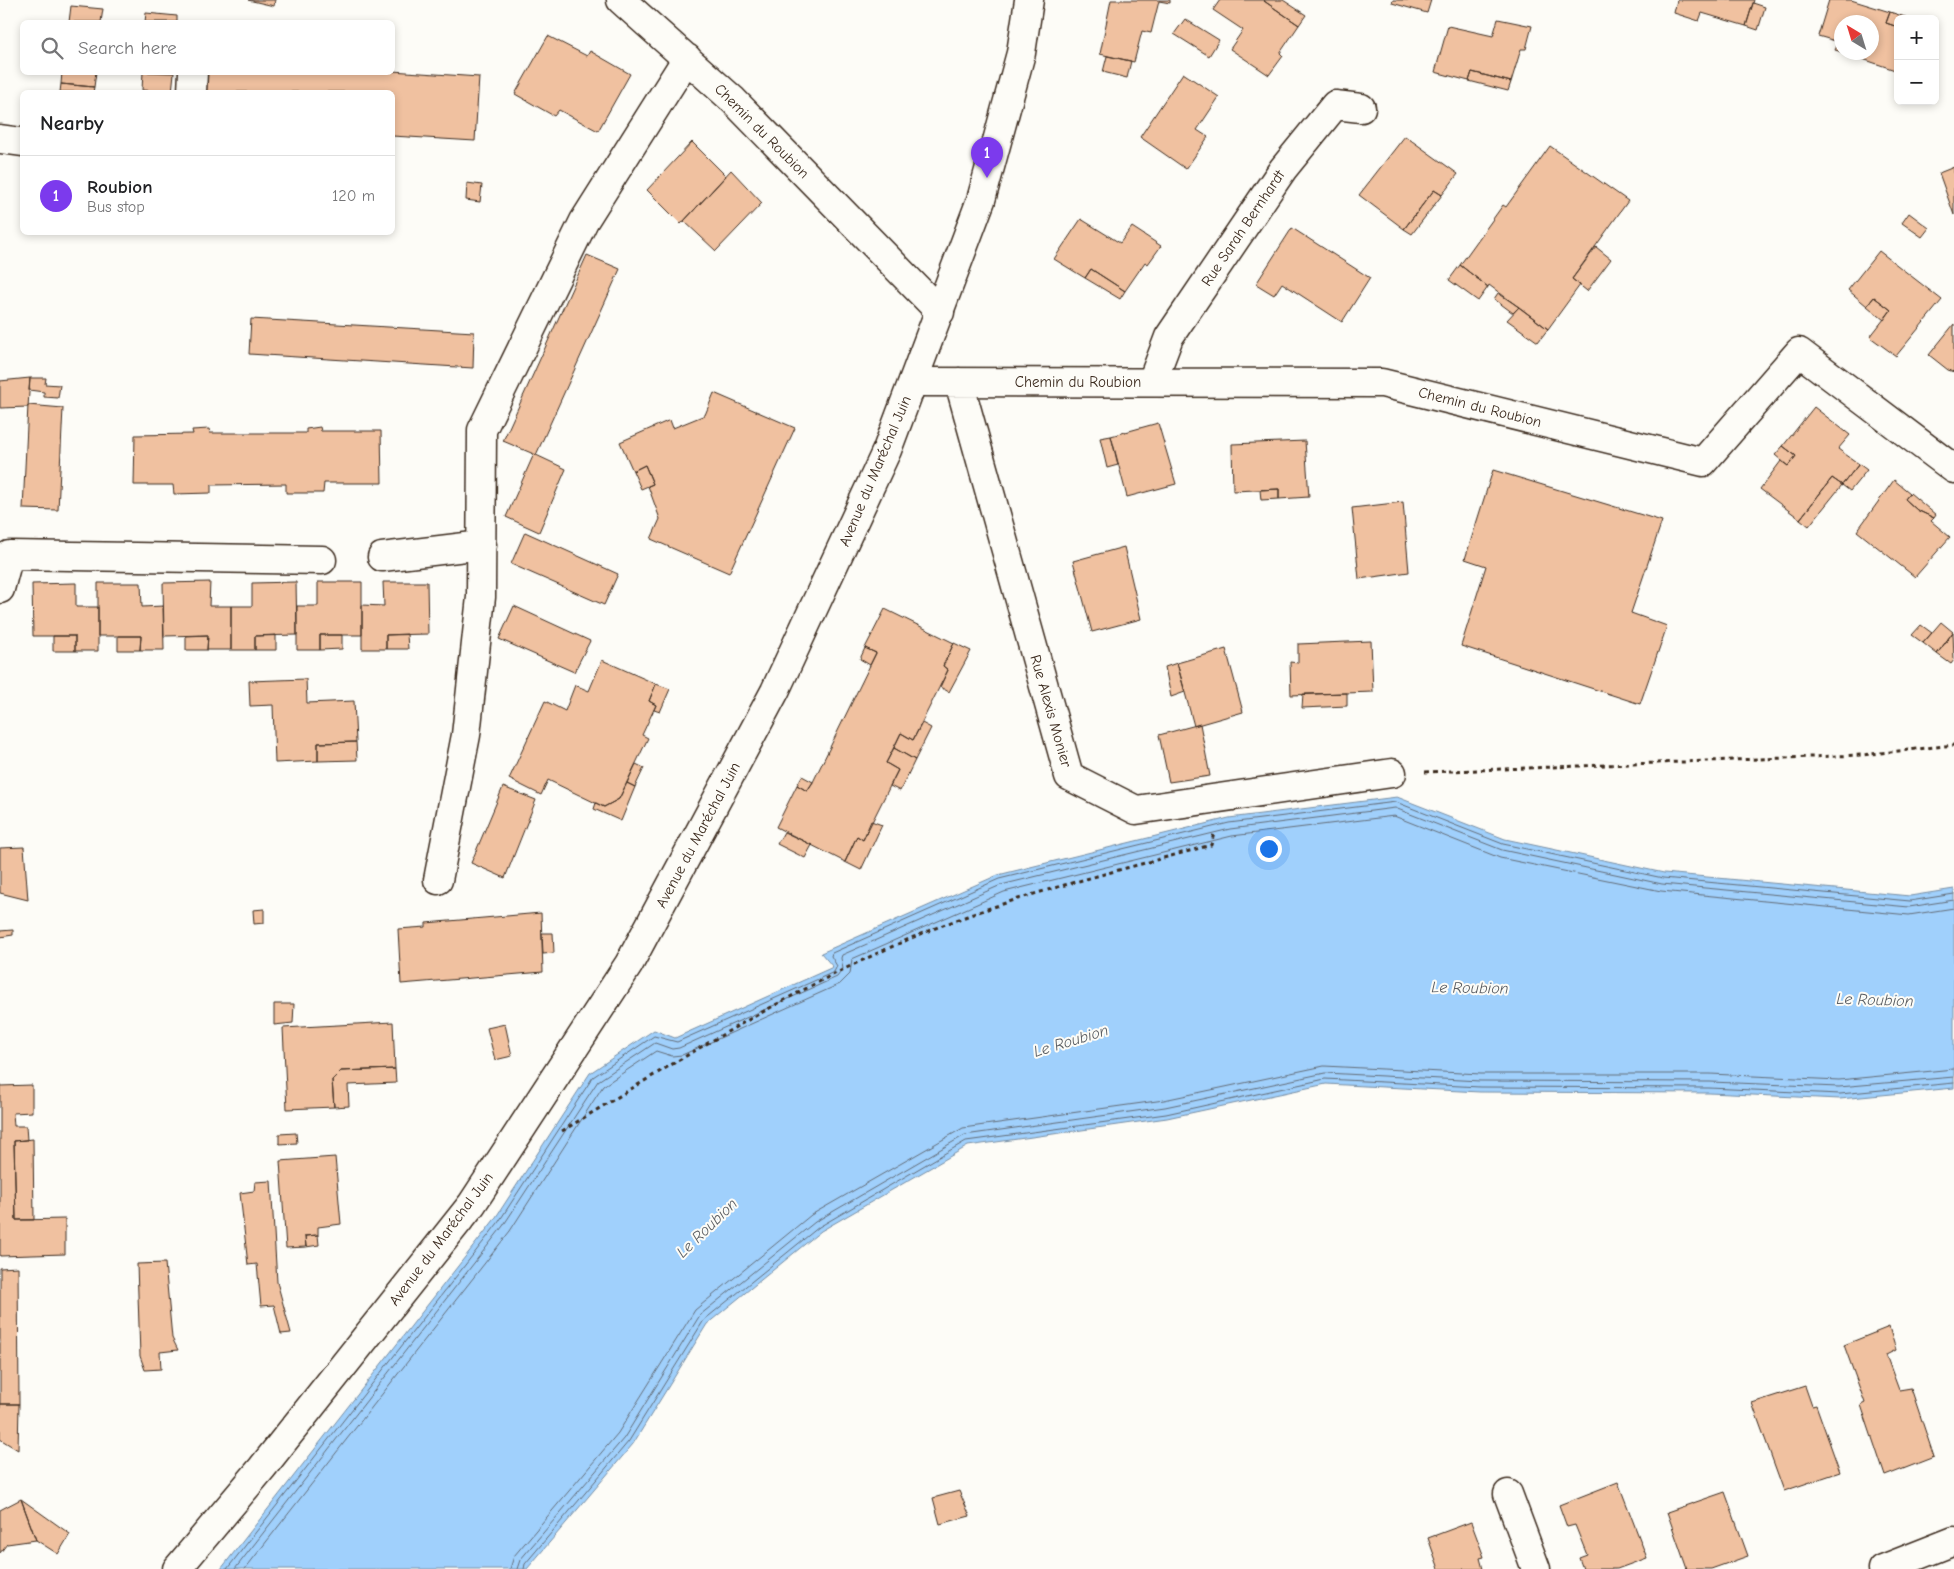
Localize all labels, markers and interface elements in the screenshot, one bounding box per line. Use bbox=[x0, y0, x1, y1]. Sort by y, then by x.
north arrow bbox=[1834, 15, 1879, 60]
map controls bbox=[1894, 15, 1939, 105]
button: + bbox=[1894, 15, 1939, 60]
search box bbox=[20, 20, 395, 75]
icon: search bbox=[38, 34, 66, 62]
text: Search here bbox=[78, 37, 177, 59]
button: − bbox=[1894, 60, 1939, 105]
street label: Chemin du Roubion bbox=[711, 80, 813, 182]
text: Nearby bbox=[40, 111, 104, 135]
pin: 1 bbox=[971, 137, 1003, 178]
street label: Rue Sarah Bernhardt bbox=[1197, 166, 1289, 289]
text: Roubion bbox=[87, 176, 152, 198]
text: 1 bbox=[53, 187, 59, 205]
text: 120 m bbox=[332, 187, 375, 205]
text: Bus stop bbox=[87, 198, 145, 216]
street label: Chemin du Roubion bbox=[1015, 373, 1141, 391]
street label: Chemin du Roubion bbox=[1416, 383, 1544, 431]
street label: Avenue du Maréchal Juin bbox=[835, 393, 915, 549]
street label: Rue Alexis Monier bbox=[1026, 653, 1076, 769]
street label: Avenue du Maréchal Juin bbox=[652, 759, 744, 911]
your location bbox=[1256, 836, 1282, 862]
water label: Le Roubion bbox=[1431, 978, 1509, 998]
water label: Le Roubion bbox=[1836, 990, 1914, 1010]
water label: Le Roubion bbox=[1031, 1021, 1111, 1061]
street label: Avenue du Maréchal Juin bbox=[385, 1169, 497, 1309]
water label: Le Roubion bbox=[673, 1195, 741, 1261]

